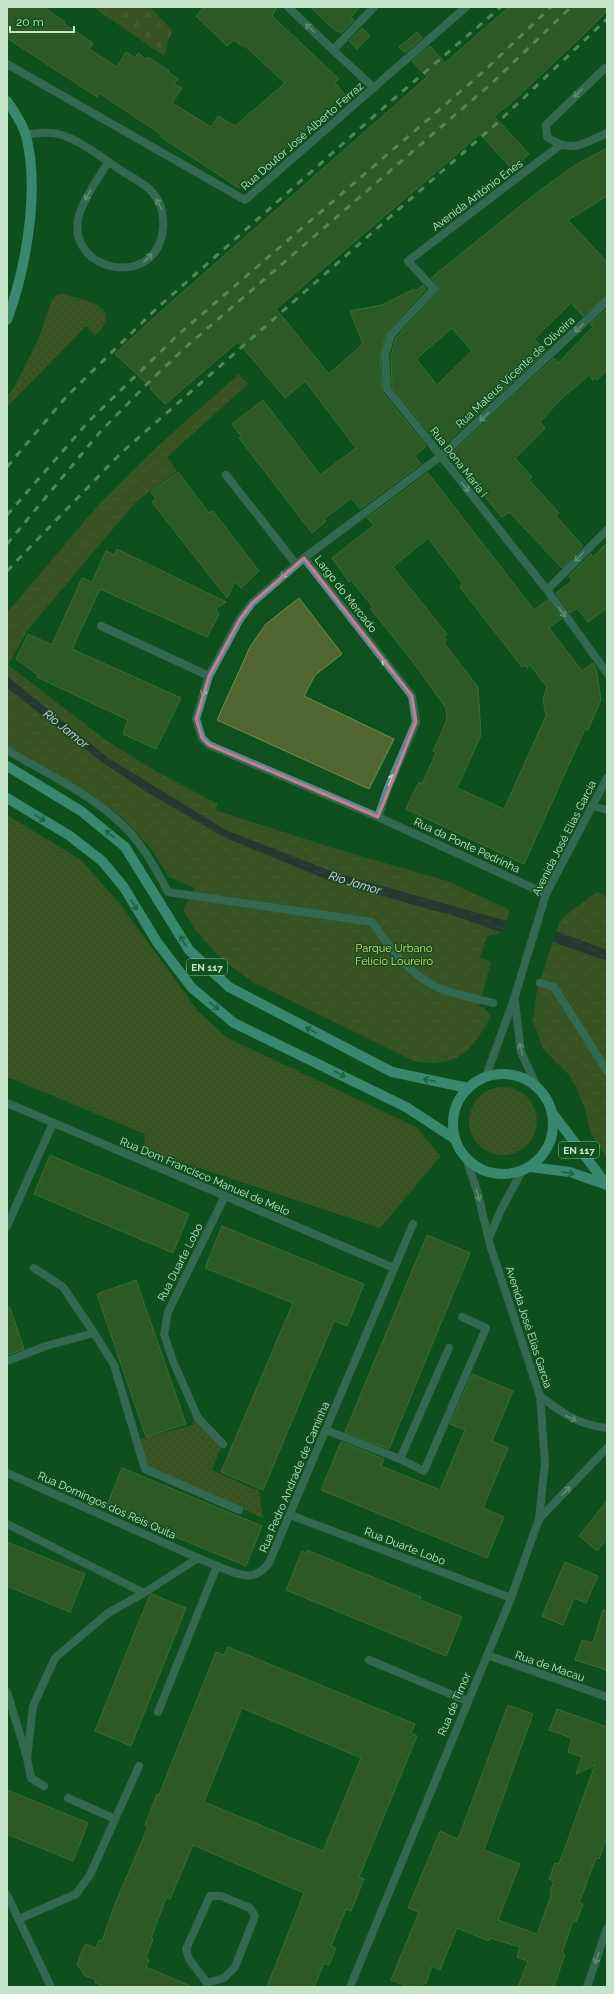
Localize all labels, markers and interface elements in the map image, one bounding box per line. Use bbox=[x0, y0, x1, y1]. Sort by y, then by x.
scale bar bbox=[10, 8, 74, 34]
text: 20 m bbox=[16, 15, 44, 29]
one-way arrow bbox=[305, 23, 315, 33]
street label: Rua Doutor José Alberto Ferraz bbox=[239, 79, 367, 193]
one-way arrow bbox=[573, 89, 584, 98]
street label: Avenida António Enes bbox=[429, 157, 525, 234]
one-way arrow bbox=[84, 189, 91, 201]
one-way arrow bbox=[155, 198, 162, 210]
one-way arrow bbox=[143, 253, 153, 263]
street label: Rua Mateus Vicente de Oliveira bbox=[453, 314, 578, 431]
one-way arrow bbox=[574, 323, 584, 332]
one-way arrow bbox=[478, 412, 489, 421]
street label: Rua Dona Maria I bbox=[427, 425, 490, 500]
one-way arrow bbox=[461, 481, 470, 492]
one-way arrow bbox=[574, 552, 584, 562]
street label: Largo do Mercado bbox=[312, 553, 380, 636]
one-way arrow bbox=[280, 569, 290, 578]
one-way arrow bbox=[558, 606, 566, 617]
one-way arrow bbox=[382, 658, 391, 669]
one-way arrow bbox=[200, 683, 207, 696]
water label: Rio Jamor bbox=[41, 707, 92, 752]
one-way arrow bbox=[388, 774, 395, 786]
street label: Avenida José Elias Garcia bbox=[530, 778, 599, 898]
one-way arrow bbox=[34, 814, 45, 822]
street label: Rua da Ponte Pedrinha bbox=[412, 815, 522, 876]
one-way arrow bbox=[104, 830, 115, 839]
water label: Rio Jamor bbox=[327, 868, 384, 898]
one-way arrow bbox=[131, 899, 139, 911]
one-way arrow bbox=[179, 935, 187, 946]
park label: Parque Urbano Felício Loureiro bbox=[355, 942, 433, 968]
road number: EN 117 bbox=[187, 959, 227, 975]
one-way arrow bbox=[209, 1002, 220, 1011]
one-way arrow bbox=[305, 1025, 317, 1033]
one-way arrow bbox=[517, 1043, 524, 1056]
one-way arrow bbox=[334, 1071, 346, 1078]
one-way arrow bbox=[423, 1075, 436, 1083]
street label: Rua Dom Francisco Manuel de Melo bbox=[118, 1135, 292, 1218]
road number: EN 117 bbox=[559, 1142, 599, 1158]
one-way arrow bbox=[561, 1169, 574, 1177]
one-way arrow bbox=[475, 1188, 483, 1201]
street label: Rua Duarte Lobo bbox=[155, 1221, 206, 1303]
street label: Avenida José Elias Garcia bbox=[503, 1264, 554, 1390]
street label: Rua Pedro Andrade de Caminha bbox=[257, 1400, 332, 1555]
one-way arrow bbox=[565, 1415, 577, 1422]
street label: Rua Domingos dos Reis Quita bbox=[36, 1469, 178, 1542]
one-way arrow bbox=[561, 1486, 570, 1496]
street label: Rua Duarte Lobo bbox=[362, 1525, 448, 1568]
street label: Rua de Macau bbox=[513, 1648, 586, 1684]
street label: Rua de Timor bbox=[435, 1670, 474, 1738]
one-way arrow bbox=[592, 1951, 600, 1963]

